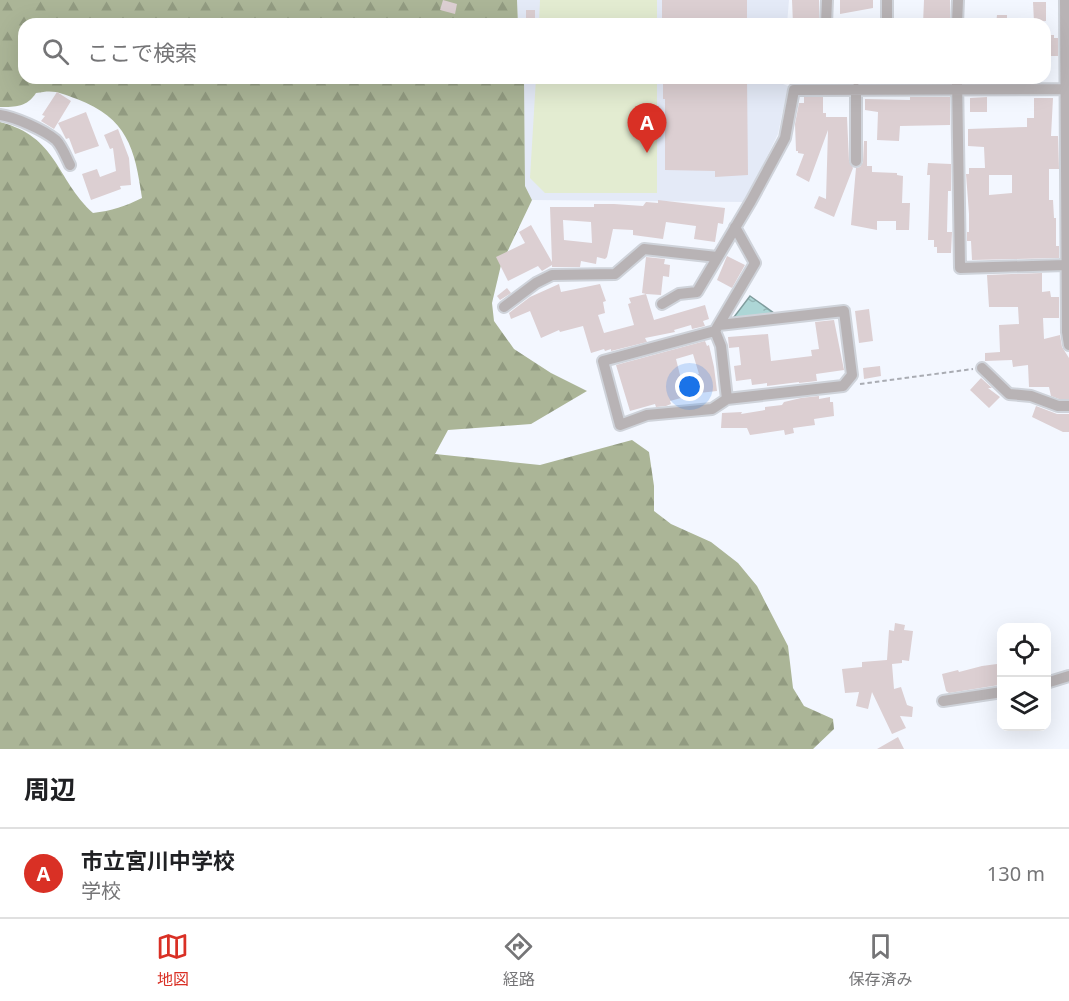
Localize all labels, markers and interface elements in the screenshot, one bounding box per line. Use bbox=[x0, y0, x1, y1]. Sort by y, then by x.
search box bbox=[18, 18, 1051, 84]
icon: search bbox=[39, 35, 72, 68]
text: ここで検索 bbox=[87, 37, 197, 67]
pin: A bbox=[628, 104, 666, 153]
your location bbox=[675, 372, 704, 401]
map controls bbox=[997, 623, 1051, 731]
button: locate bbox=[997, 623, 1051, 677]
button: layers bbox=[997, 677, 1051, 731]
text: 周辺 bbox=[24, 771, 76, 807]
text: 市立宮川中学校 bbox=[81, 845, 235, 875]
text: A bbox=[37, 860, 50, 887]
text: 130 m bbox=[987, 860, 1045, 887]
text: 学校 bbox=[81, 877, 121, 904]
tab: 地図 bbox=[156, 930, 189, 990]
tab: 経路 bbox=[502, 930, 535, 990]
tab: 保存済み bbox=[848, 930, 912, 990]

